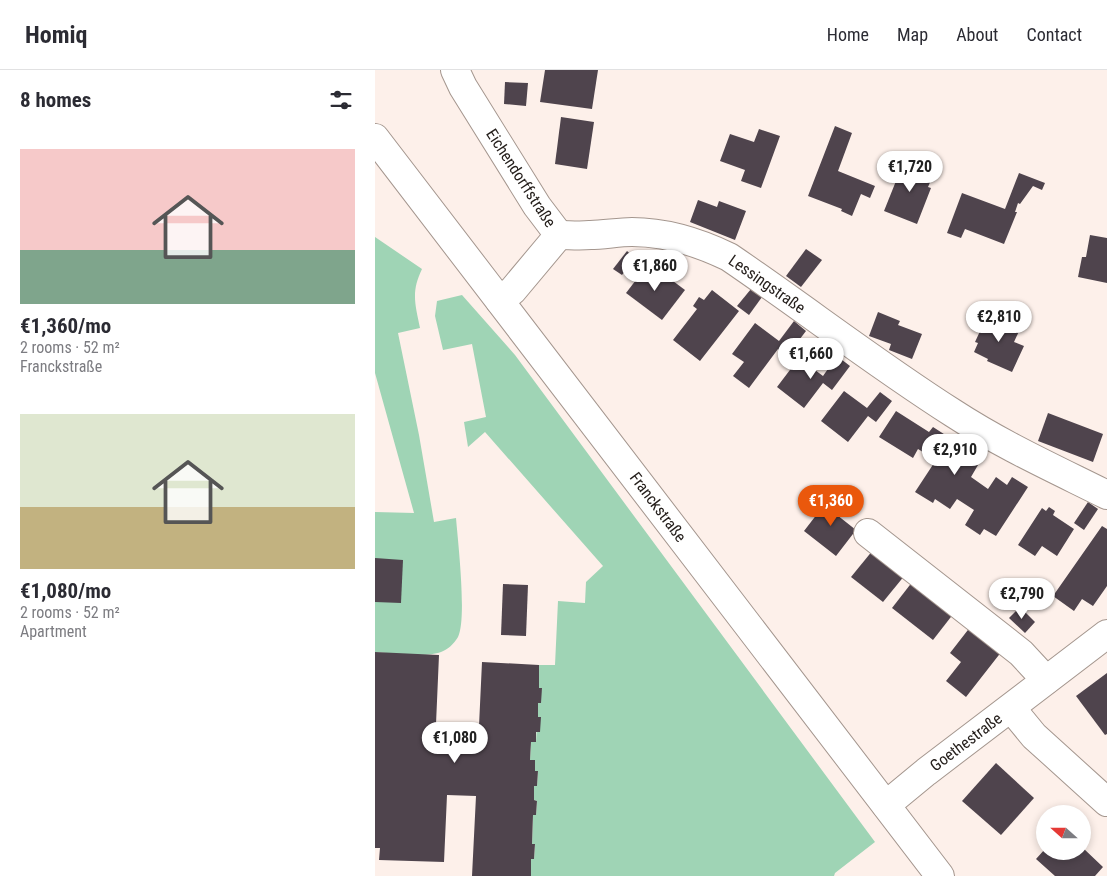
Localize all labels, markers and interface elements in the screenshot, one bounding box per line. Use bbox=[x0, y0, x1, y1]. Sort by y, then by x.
text: Homiq bbox=[25, 21, 87, 49]
text: Home bbox=[827, 24, 869, 45]
text: Map bbox=[897, 24, 928, 45]
text: About bbox=[956, 24, 998, 45]
text: Contact bbox=[1026, 24, 1082, 45]
icon: filters bbox=[327, 86, 355, 114]
text: 8 homes bbox=[20, 88, 91, 112]
street label: Eichendorffstraße bbox=[482, 125, 560, 231]
pin: €1,720 bbox=[869, 150, 951, 193]
text: €1,720 bbox=[888, 157, 932, 176]
icon: home bbox=[143, 182, 233, 272]
pin: €1,860 bbox=[614, 250, 696, 292]
street label: Lessingstraße bbox=[725, 251, 809, 317]
text: €1,860 bbox=[633, 256, 677, 275]
pin: €2,810 bbox=[958, 300, 1040, 343]
text: €2,810 bbox=[977, 307, 1021, 326]
text: €1,360/mo bbox=[20, 314, 111, 338]
text: 2 rooms · 52 m² bbox=[20, 338, 120, 357]
pin: €1,660 bbox=[770, 338, 852, 380]
text: €1,660 bbox=[789, 344, 833, 363]
text: Franckstraße bbox=[20, 357, 102, 376]
pin: €2,910 bbox=[914, 434, 996, 476]
text: €2,910 bbox=[933, 440, 977, 459]
icon: home bbox=[143, 447, 233, 537]
street label: Franckstraße bbox=[626, 468, 690, 546]
pin: €1,360 bbox=[790, 484, 872, 527]
text: €1,360 bbox=[809, 491, 853, 510]
pin: €2,790 bbox=[981, 578, 1063, 620]
text: €1,080/mo bbox=[20, 579, 111, 603]
text: €2,790 bbox=[1000, 584, 1044, 603]
text: 2 rooms · 52 m² bbox=[20, 603, 120, 622]
text: Apartment bbox=[20, 622, 87, 641]
street label: Goethestraße bbox=[926, 709, 1006, 775]
pin: €1,080 bbox=[414, 722, 496, 764]
text: €1,080 bbox=[433, 728, 477, 747]
north arrow bbox=[1036, 805, 1091, 860]
map controls bbox=[1036, 805, 1091, 860]

